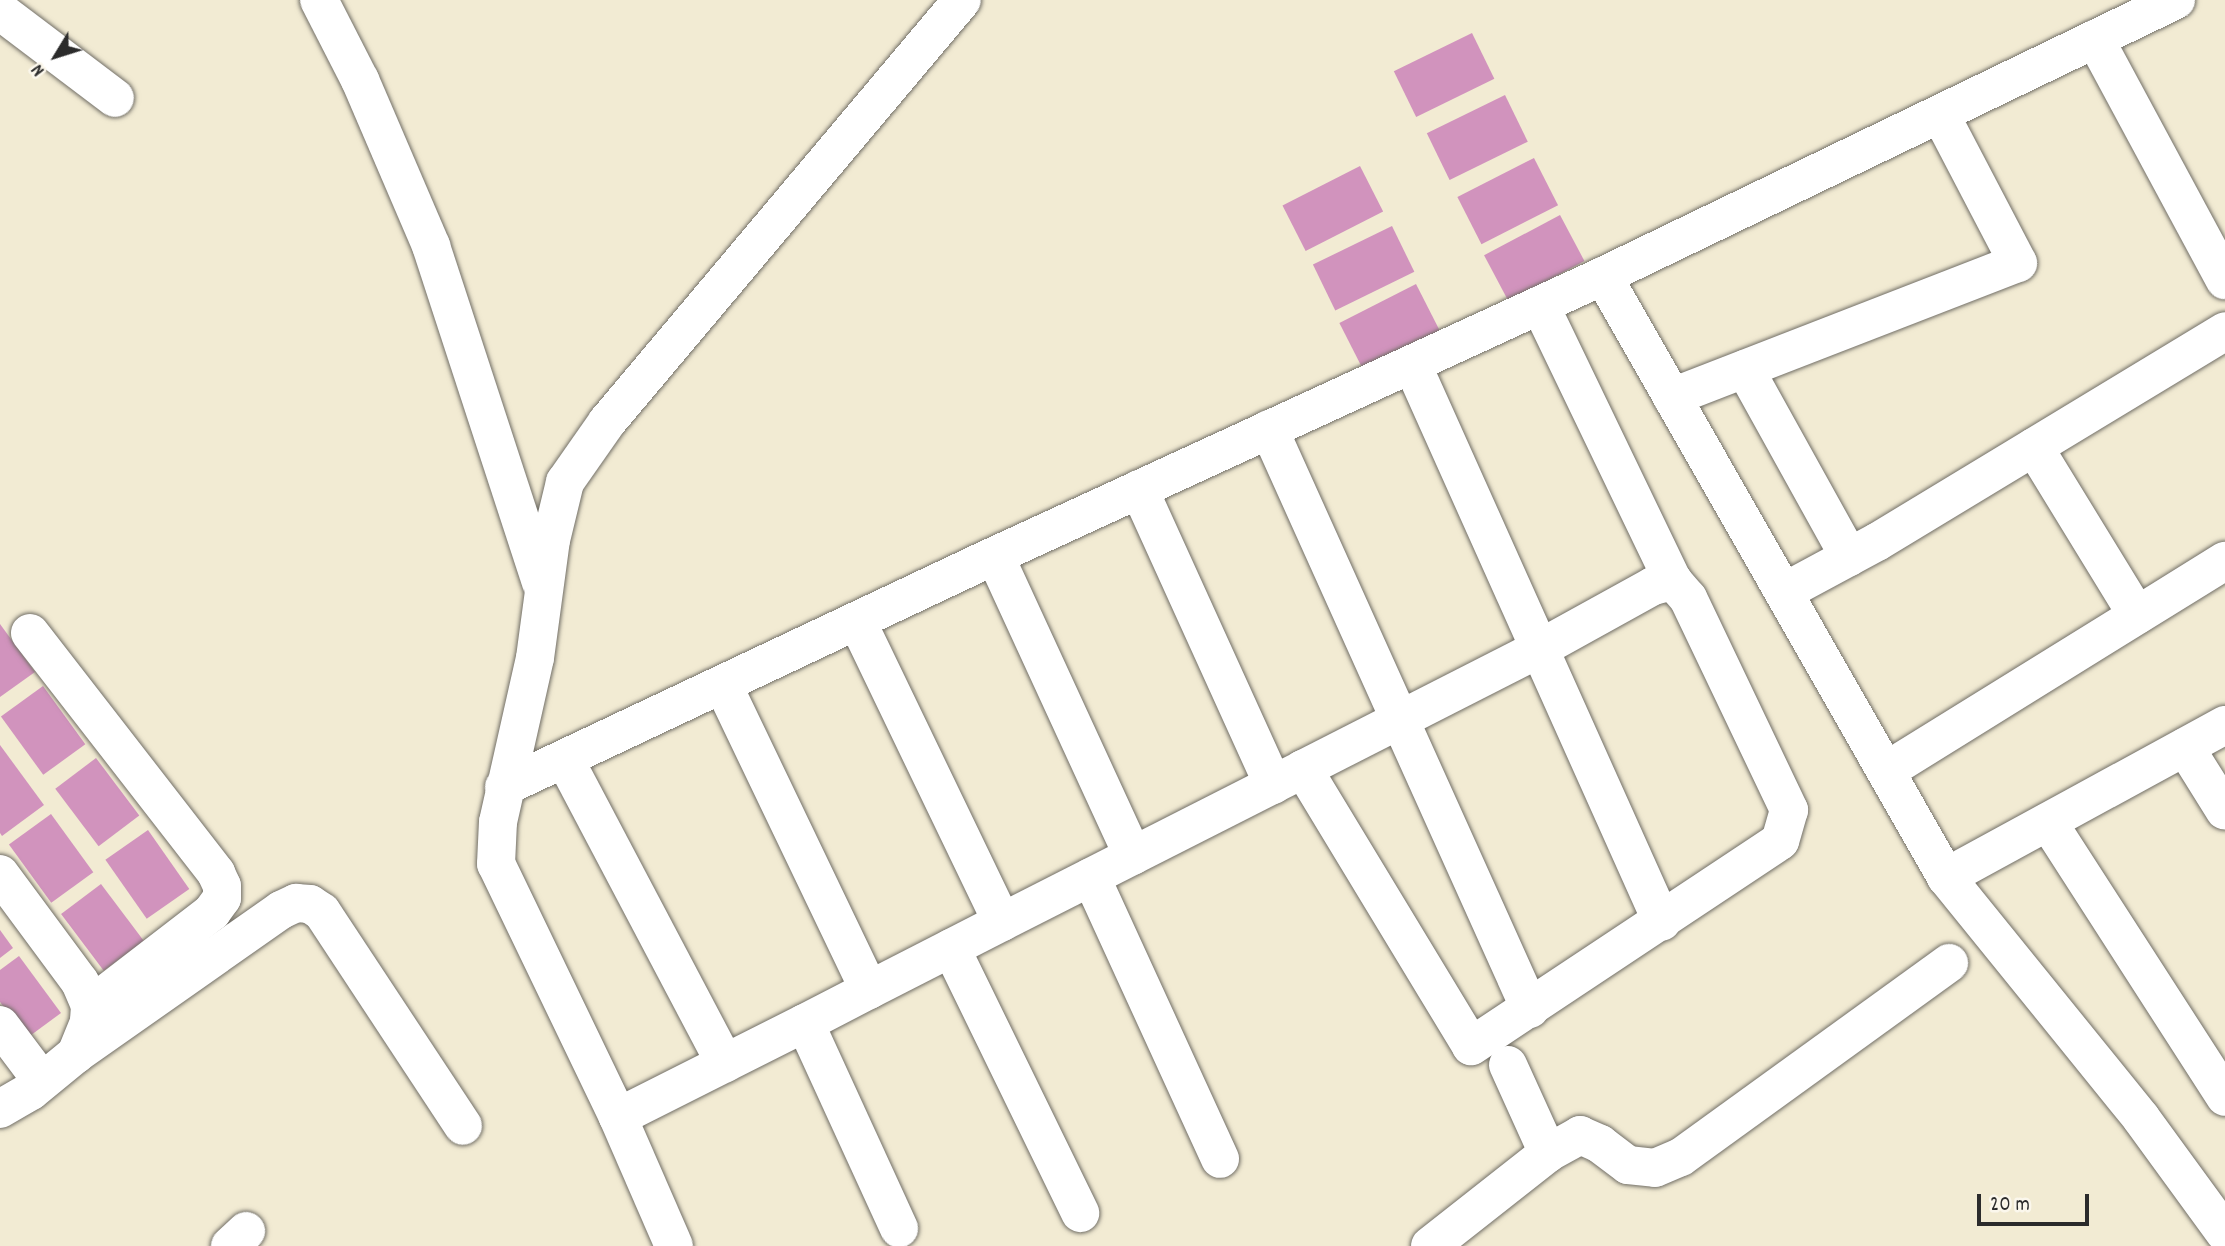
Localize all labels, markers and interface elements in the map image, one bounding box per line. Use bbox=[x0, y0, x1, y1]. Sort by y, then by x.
north arrow bbox=[21, 21, 91, 91]
text: N bbox=[26, 57, 53, 81]
scale bar bbox=[1980, 1180, 2092, 1224]
text: 20 m bbox=[1990, 1191, 2030, 1221]

